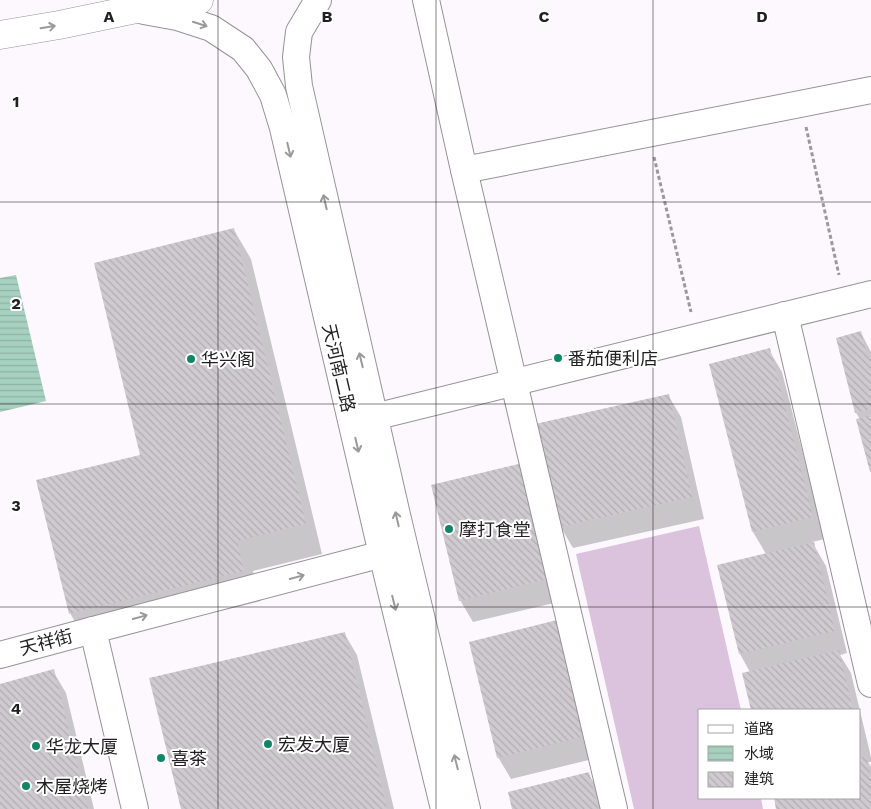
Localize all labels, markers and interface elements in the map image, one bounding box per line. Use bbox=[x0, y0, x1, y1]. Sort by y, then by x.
text: A bbox=[104, 7, 115, 26]
text: B bbox=[322, 7, 333, 26]
text: C bbox=[539, 7, 550, 26]
text: D bbox=[756, 7, 768, 26]
one-way arrow bbox=[192, 20, 208, 30]
one-way arrow bbox=[40, 21, 56, 31]
text: 1 bbox=[13, 92, 19, 111]
one-way arrow bbox=[285, 142, 294, 158]
one-way arrow bbox=[320, 194, 329, 210]
text: 2 bbox=[11, 294, 21, 313]
street label: 天河南二路 bbox=[319, 322, 359, 414]
place label: 番茄便利店 bbox=[568, 348, 658, 369]
place label: 华兴阁 bbox=[201, 349, 255, 370]
marker: 番茄便利店 bbox=[552, 352, 564, 364]
marker: 华兴阁 bbox=[185, 353, 197, 365]
one-way arrow bbox=[356, 353, 365, 369]
one-way arrow bbox=[353, 436, 362, 452]
text: 3 bbox=[11, 496, 21, 515]
one-way arrow bbox=[392, 511, 401, 527]
place label: 摩打食堂 bbox=[459, 519, 531, 540]
marker: 摩打食堂 bbox=[443, 523, 455, 535]
one-way arrow bbox=[289, 571, 305, 581]
one-way arrow bbox=[390, 595, 399, 611]
one-way arrow bbox=[132, 612, 148, 622]
street label: 天祥街 bbox=[17, 625, 75, 659]
text: 4 bbox=[11, 699, 21, 718]
legend bbox=[698, 709, 861, 799]
text: 道路 bbox=[744, 720, 774, 738]
place label: 宏发大厦 bbox=[278, 734, 350, 755]
place label: 华龙大厦 bbox=[46, 736, 118, 757]
marker: 宏发大厦 bbox=[262, 738, 274, 750]
marker: 华龙大厦 bbox=[30, 740, 42, 752]
text: 水域 bbox=[744, 745, 774, 763]
place label: 喜茶 bbox=[171, 748, 207, 769]
marker: 喜茶 bbox=[155, 752, 167, 764]
one-way arrow bbox=[451, 754, 460, 770]
text: 建筑 bbox=[744, 770, 774, 788]
place label: 木屋烧烤 bbox=[36, 776, 108, 797]
marker: 木屋烧烤 bbox=[20, 780, 32, 792]

